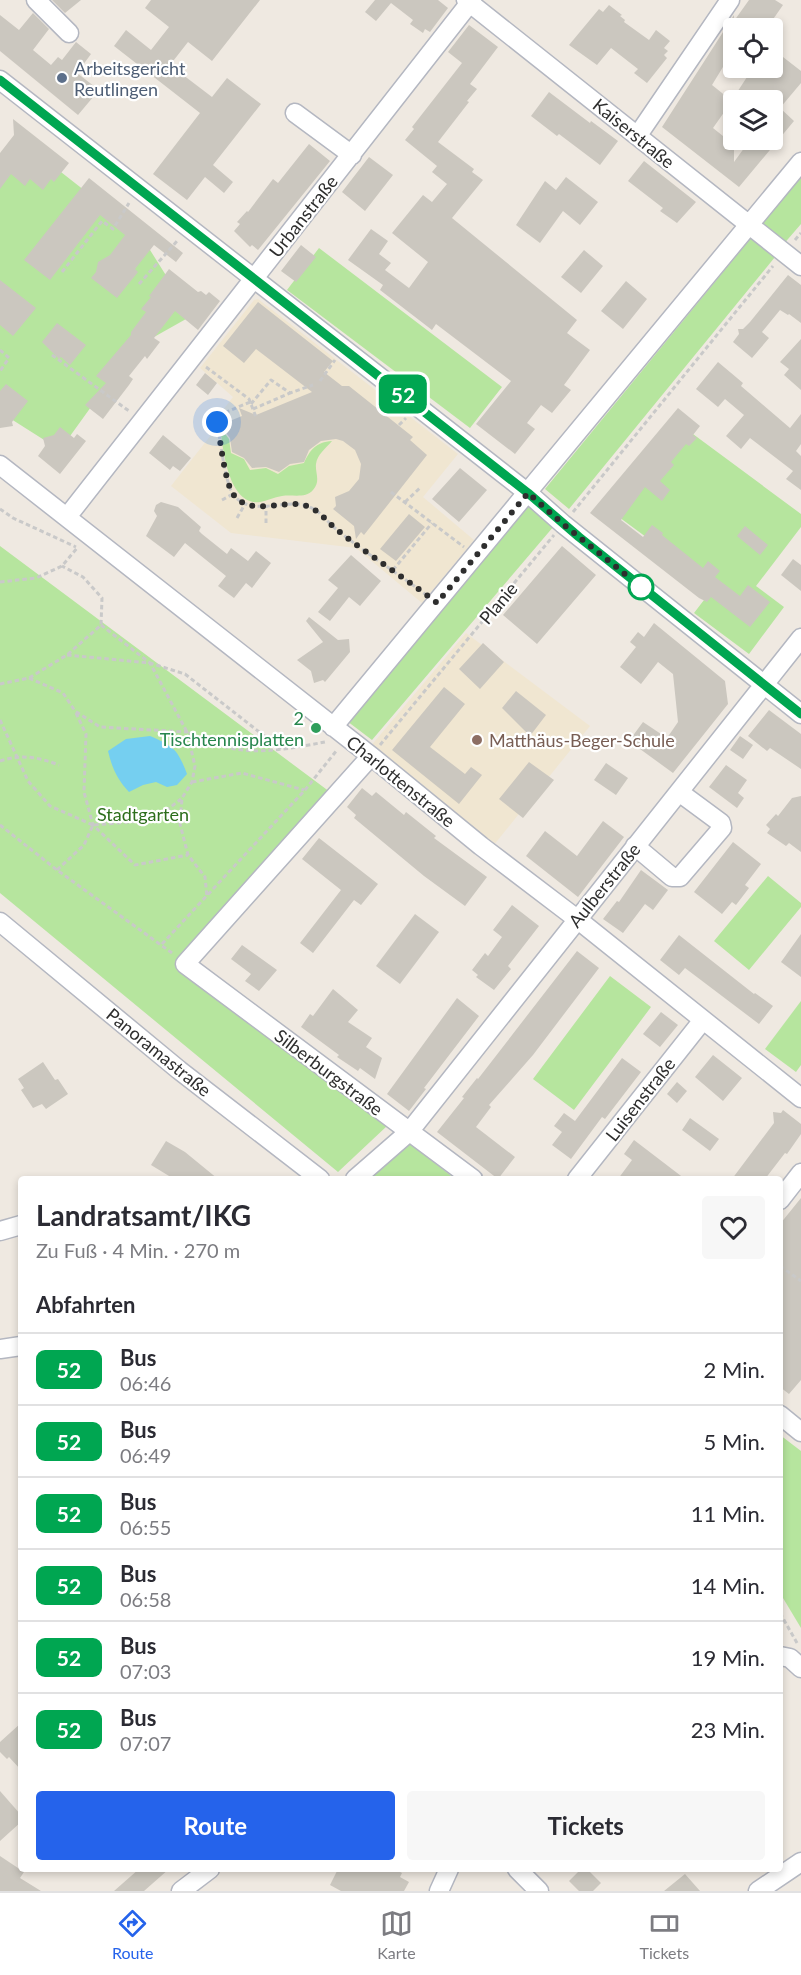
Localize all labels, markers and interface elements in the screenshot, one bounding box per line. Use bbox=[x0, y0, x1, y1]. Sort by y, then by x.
map controls bbox=[723, 18, 783, 150]
button: locate bbox=[723, 18, 783, 78]
place label: Arbeitsgericht Reutlingen bbox=[74, 57, 186, 100]
marker: Arbeitsgericht Reutlingen bbox=[55, 71, 69, 85]
button: layers bbox=[723, 90, 783, 150]
street label: Kaiserstraße bbox=[589, 93, 679, 173]
street label: Urbanstraße bbox=[264, 171, 342, 261]
line badge: 52 bbox=[376, 374, 430, 414]
text: 52 bbox=[391, 382, 415, 407]
your location bbox=[202, 407, 232, 437]
unlabelled marker bbox=[628, 574, 654, 600]
street label: Planie bbox=[474, 578, 522, 628]
place label: 2 Tischtennisplatten bbox=[160, 707, 304, 750]
marker: 2 Tischtennisplatten bbox=[309, 721, 323, 735]
place label: Matthäus-Beger-Schule bbox=[489, 729, 675, 751]
street label: Charlottenstraße bbox=[342, 731, 460, 831]
marker: Matthäus-Beger-Schule bbox=[470, 733, 484, 747]
park label: Stadtgarten bbox=[97, 803, 189, 825]
street label: Aulberstraße bbox=[563, 838, 645, 932]
street label: Panoramastraße bbox=[102, 1003, 216, 1101]
street label: Silberburgstraße bbox=[271, 1024, 387, 1120]
street label: Luisenstraße bbox=[601, 1053, 679, 1145]
button: heart bbox=[702, 1196, 765, 1259]
text: Landratsamt/IKG bbox=[36, 1198, 251, 1232]
text: Zu Fuß · 4 Min. · 270 m bbox=[36, 1238, 240, 1262]
text: Abfahrten bbox=[36, 1291, 135, 1318]
text: Bus bbox=[120, 1344, 156, 1371]
text: 2 Min. bbox=[704, 1356, 765, 1383]
text: 52 bbox=[57, 1357, 81, 1382]
text: 06:46 bbox=[120, 1371, 171, 1395]
text: Bus bbox=[120, 1416, 156, 1443]
text: 5 Min. bbox=[704, 1428, 765, 1455]
text: 52 bbox=[57, 1429, 81, 1454]
text: 06:49 bbox=[120, 1443, 171, 1467]
text: Bus bbox=[120, 1488, 156, 1515]
text: 11 Min. bbox=[691, 1500, 765, 1527]
text: 52 bbox=[57, 1501, 81, 1526]
text: 06:55 bbox=[120, 1515, 171, 1539]
text: Bus bbox=[120, 1560, 156, 1587]
text: 14 Min. bbox=[691, 1572, 765, 1599]
text: 52 bbox=[57, 1573, 81, 1598]
text: 06:58 bbox=[120, 1587, 171, 1611]
text: Bus bbox=[120, 1632, 156, 1659]
text: 19 Min. bbox=[691, 1644, 765, 1671]
text: 52 bbox=[57, 1645, 81, 1670]
text: 07:03 bbox=[120, 1659, 171, 1683]
text: Bus bbox=[120, 1704, 156, 1731]
text: 23 Min. bbox=[691, 1716, 765, 1743]
text: 52 bbox=[57, 1717, 81, 1742]
text: 07:07 bbox=[120, 1731, 171, 1755]
button: Route bbox=[36, 1791, 395, 1860]
button: Tickets bbox=[407, 1791, 765, 1860]
tab: Route bbox=[112, 1907, 154, 1962]
tab: Karte bbox=[377, 1907, 416, 1962]
tab: Tickets bbox=[640, 1907, 689, 1962]

